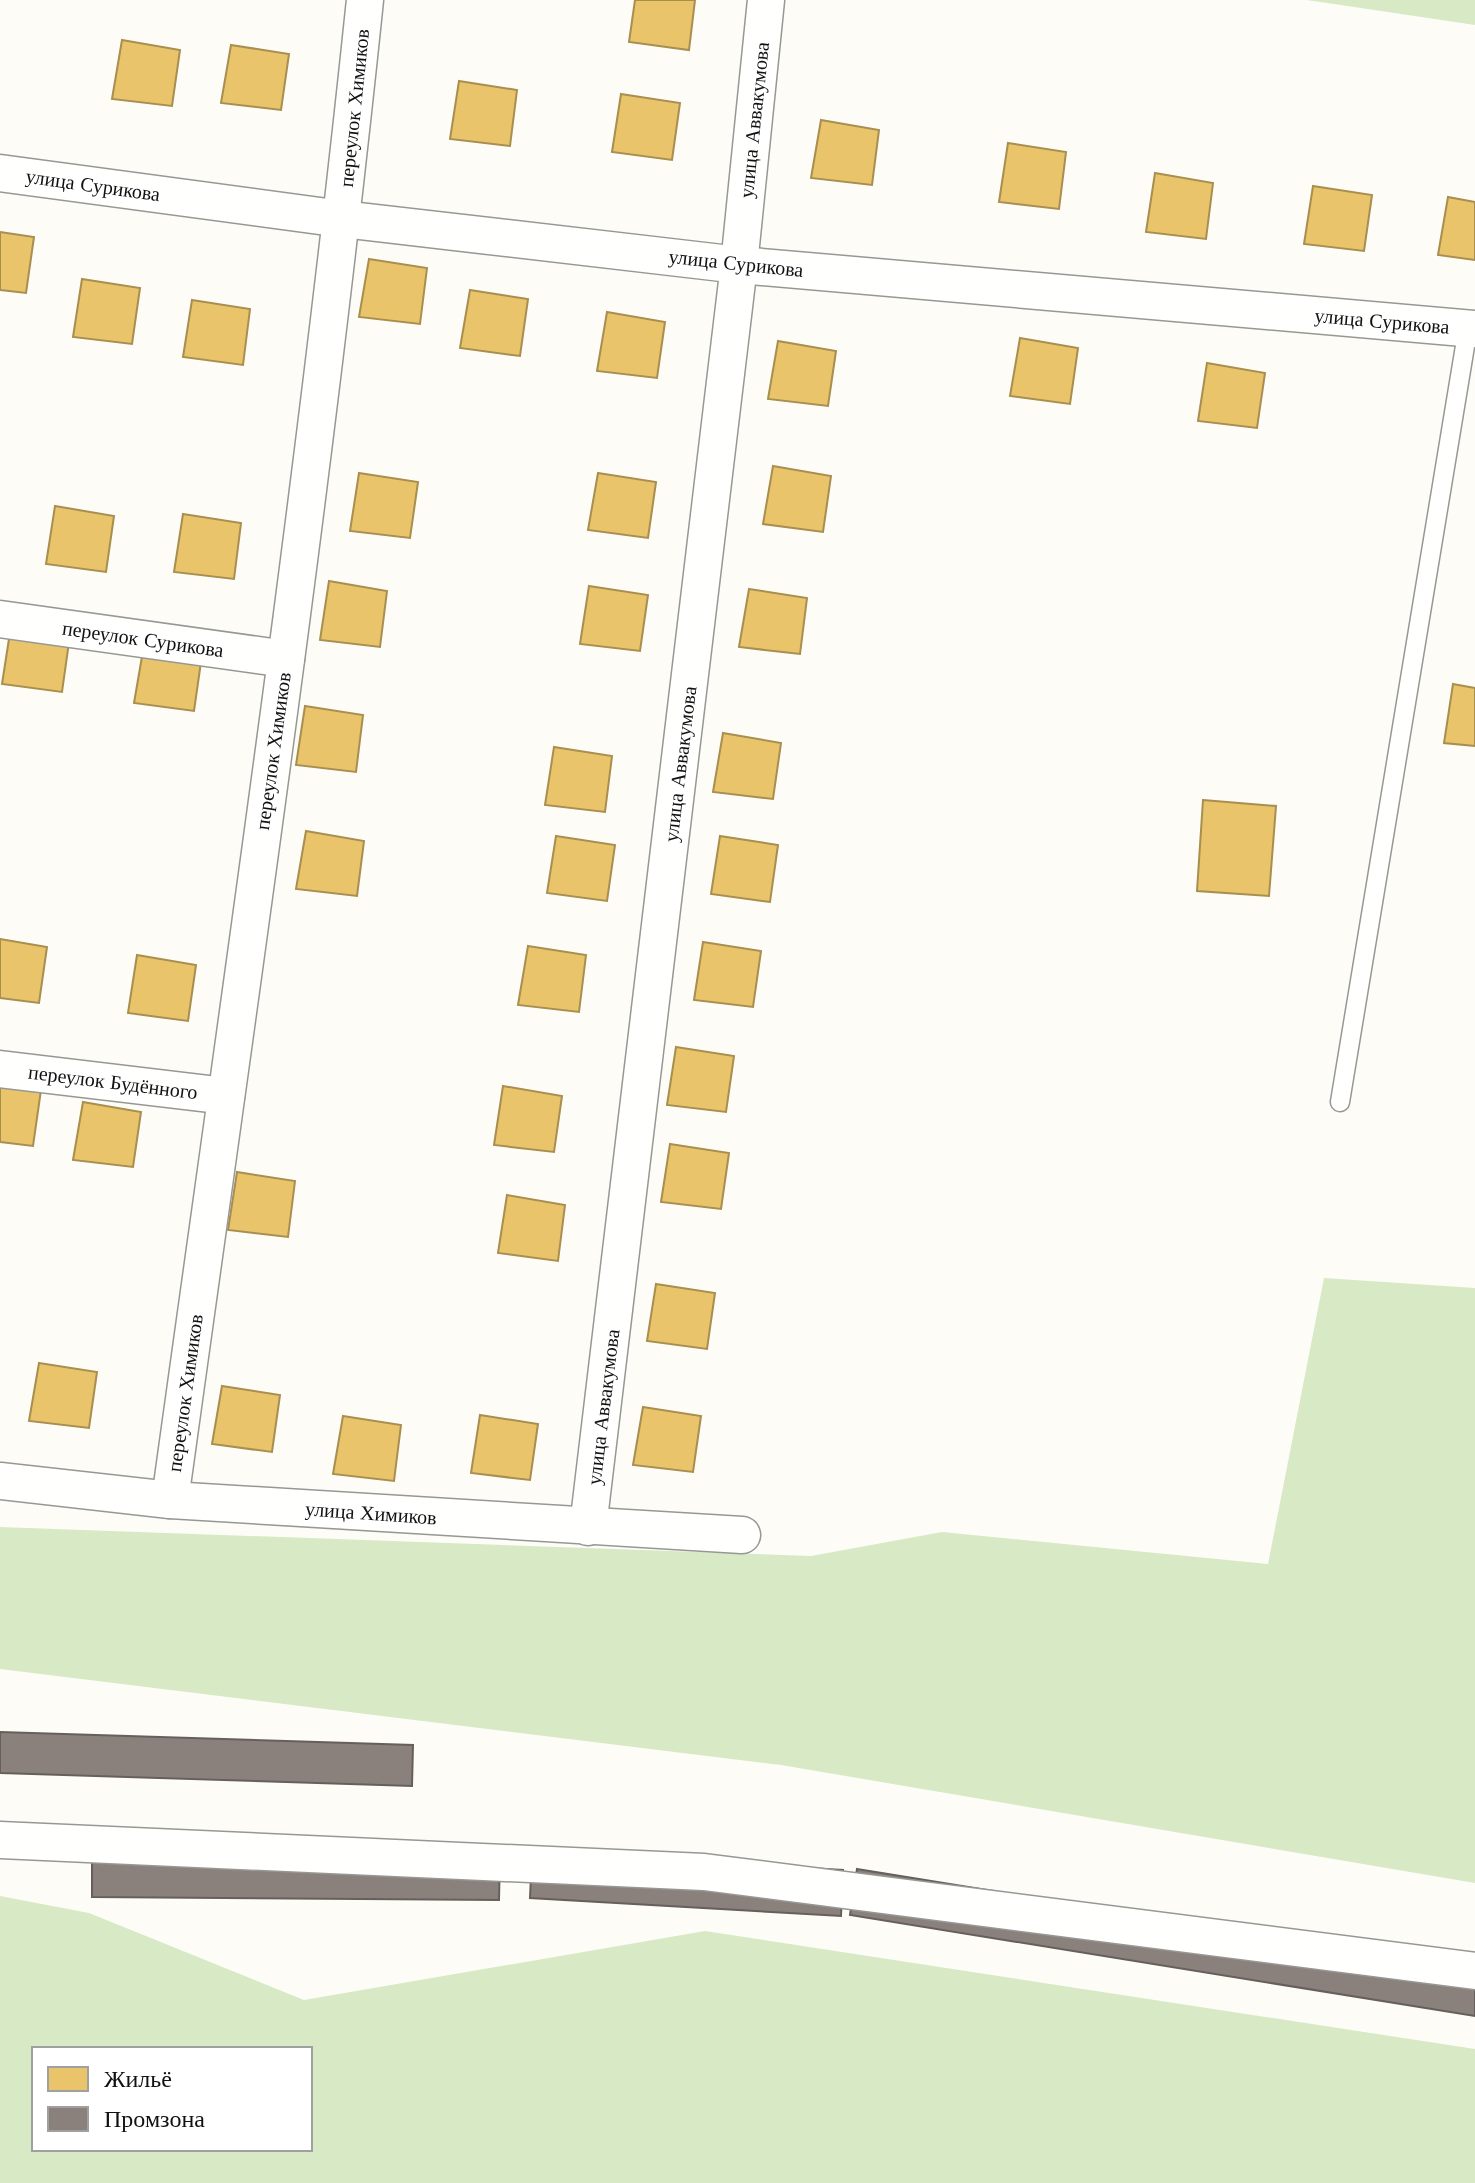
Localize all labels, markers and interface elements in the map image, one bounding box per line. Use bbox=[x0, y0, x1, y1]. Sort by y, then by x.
street label: переулок Химиков bbox=[334, 28, 374, 188]
street label: улица Аввакумова bbox=[734, 41, 774, 199]
street label: улица Сурикова bbox=[24, 164, 162, 206]
street label: улица Сурикова bbox=[667, 244, 805, 282]
street label: улица Сурикова bbox=[1313, 303, 1451, 339]
street label: переулок Сурикова bbox=[61, 616, 225, 662]
street label: переулок Химиков bbox=[250, 671, 296, 831]
street label: улица Аввакумова bbox=[659, 685, 701, 843]
street label: переулок Будённого bbox=[27, 1060, 199, 1104]
street label: переулок Химиков bbox=[162, 1313, 208, 1473]
street label: улица Аввакумова bbox=[582, 1328, 624, 1486]
street label: улица Химиков bbox=[304, 1496, 438, 1530]
legend bbox=[32, 2047, 312, 2151]
text: Жильё bbox=[104, 2064, 172, 2093]
text: Промзона bbox=[104, 2104, 205, 2133]

